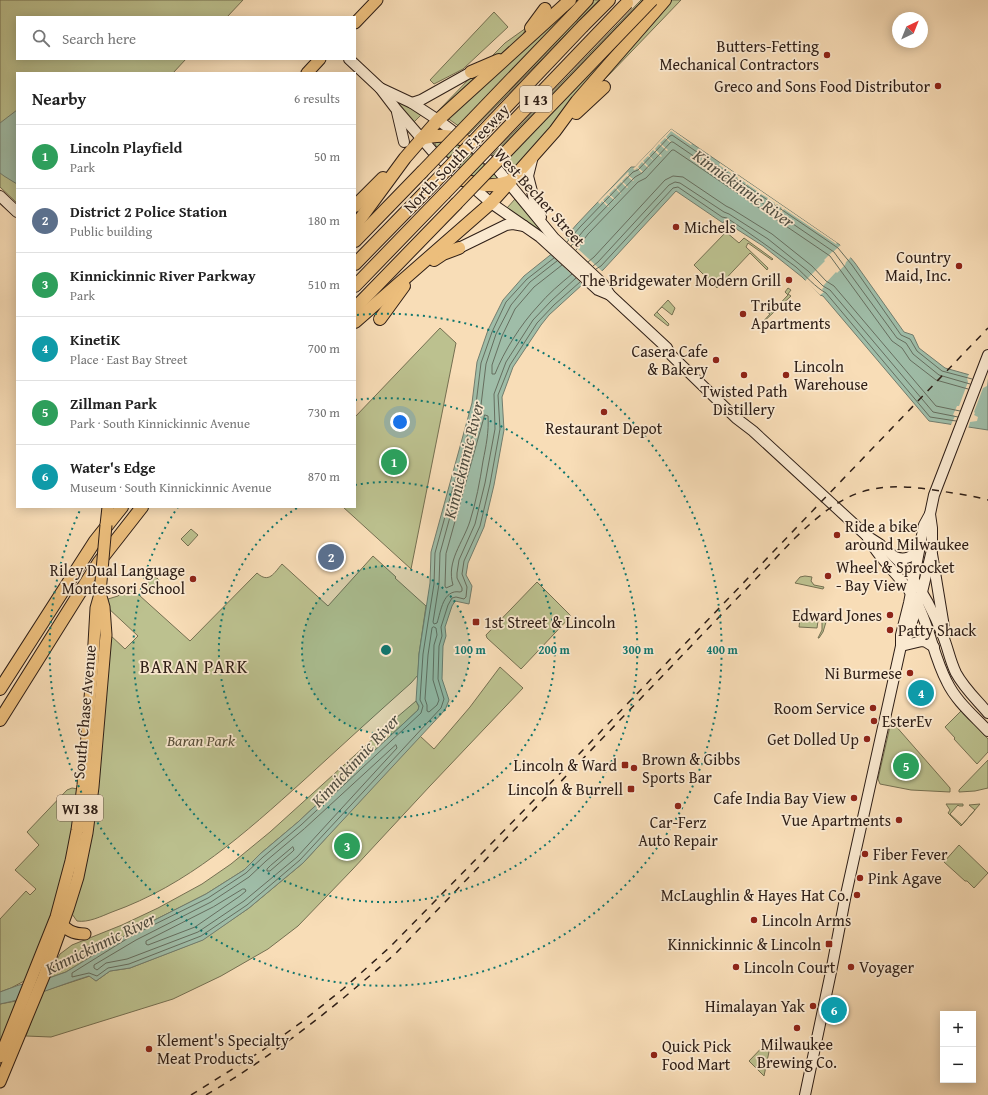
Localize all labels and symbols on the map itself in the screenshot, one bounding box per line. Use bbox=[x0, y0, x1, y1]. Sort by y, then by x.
north arrow bbox=[892, 12, 928, 48]
place label: Butters-Fetting Mechanical Contractors bbox=[659, 34, 819, 76]
marker: Butters-Fetting Mechanical Contractors bbox=[822, 50, 832, 60]
place label: Greco and Sons Food Distributor bbox=[714, 74, 930, 98]
marker: Greco and Sons Food Distributor bbox=[933, 81, 943, 91]
road number: I 43 bbox=[520, 86, 552, 112]
street label: North-South Freeway bbox=[397, 98, 515, 218]
street label: West Becher Street bbox=[489, 142, 591, 252]
water label: Kinnickinnic River bbox=[687, 142, 800, 234]
place label: Michels bbox=[684, 215, 736, 239]
marker: Michels bbox=[671, 222, 681, 232]
place label: Country Maid, Inc. bbox=[885, 245, 951, 287]
marker: Country Maid, Inc. bbox=[954, 261, 964, 271]
place label: The Bridgewater Modern Grill bbox=[580, 268, 782, 292]
marker: The Bridgewater Modern Grill bbox=[784, 275, 794, 285]
place label: Tribute Apartments bbox=[751, 293, 831, 335]
marker: Tribute Apartments bbox=[738, 309, 748, 319]
place label: Casera Cafe & Bakery bbox=[631, 339, 708, 381]
place label: Lincoln Warehouse bbox=[794, 354, 868, 396]
marker: Casera Cafe & Bakery bbox=[711, 355, 721, 365]
marker: Twisted Path Distillery bbox=[739, 370, 749, 380]
marker: Lincoln Warehouse bbox=[781, 370, 791, 380]
place label: Twisted Path Distillery bbox=[700, 379, 788, 421]
water label: Kinnickinnic River bbox=[436, 398, 490, 522]
marker: Restaurant Depot bbox=[599, 407, 609, 417]
your location bbox=[390, 412, 410, 432]
place label: Restaurant Depot bbox=[546, 416, 663, 440]
pin: 1 bbox=[381, 447, 407, 477]
place label: Ride a bike around Milwaukee bbox=[845, 514, 969, 556]
marker: Ride a bike around Milwaukee bbox=[832, 530, 842, 540]
pin: 2 bbox=[318, 542, 344, 572]
place label: Wheel & Sprocket - Bay View bbox=[836, 555, 955, 597]
place label: Riley Dual Language Montessori School bbox=[50, 558, 186, 600]
marker: Wheel & Sprocket - Bay View bbox=[823, 571, 833, 581]
marker: Riley Dual Language Montessori School bbox=[188, 574, 198, 584]
place label: Edward Jones bbox=[792, 603, 882, 627]
place label: 1st Street & Lincoln bbox=[484, 610, 616, 634]
marker: Edward Jones bbox=[885, 610, 895, 620]
marker: 1st Street & Lincoln bbox=[471, 617, 481, 627]
place label: Patty Shack bbox=[898, 618, 977, 642]
marker: Patty Shack bbox=[885, 625, 895, 635]
text: 100 m bbox=[454, 641, 487, 658]
text: 200 m bbox=[538, 641, 571, 658]
text: 300 m bbox=[622, 641, 655, 658]
text: 400 m bbox=[706, 641, 739, 658]
centre of rings bbox=[379, 643, 393, 657]
street label: South Chase Avenue bbox=[66, 644, 102, 780]
district label: BARAN PARK bbox=[140, 653, 248, 680]
place label: Ni Burmese bbox=[825, 661, 902, 685]
marker: Ni Burmese bbox=[905, 668, 915, 678]
pin: 4 bbox=[908, 678, 934, 708]
place label: Room Service bbox=[774, 696, 865, 720]
marker: Room Service bbox=[868, 703, 878, 713]
water label: Kinnickinnic River bbox=[304, 707, 406, 813]
place label: EsterEv bbox=[882, 709, 932, 733]
marker: EsterEv bbox=[869, 716, 879, 726]
place label: Get Dolled Up bbox=[767, 727, 859, 751]
park label: Baran Park bbox=[166, 728, 236, 752]
marker: Get Dolled Up bbox=[862, 734, 872, 744]
place label: Brown & Gibbs Sports Bar bbox=[642, 747, 740, 789]
pin: 5 bbox=[893, 751, 919, 781]
place label: Lincoln & Ward bbox=[514, 753, 617, 777]
marker: Lincoln & Ward bbox=[620, 760, 630, 770]
marker: Brown & Gibbs Sports Bar bbox=[629, 763, 639, 773]
place label: Lincoln & Burrell bbox=[508, 777, 624, 801]
marker: Lincoln & Burrell bbox=[626, 784, 636, 794]
place label: Cafe India Bay View bbox=[714, 786, 847, 810]
marker: Cafe India Bay View bbox=[849, 793, 859, 803]
road number: WI 38 bbox=[57, 795, 103, 821]
marker: Car-Ferz Auto Repair bbox=[673, 801, 683, 811]
place label: Vue Apartments bbox=[781, 808, 891, 832]
place label: Car-Ferz Auto Repair bbox=[638, 810, 718, 852]
marker: Vue Apartments bbox=[894, 815, 904, 825]
pin: 3 bbox=[334, 831, 360, 861]
place label: Fiber Fever bbox=[873, 842, 948, 866]
marker: Fiber Fever bbox=[860, 849, 870, 859]
place label: Pink Agave bbox=[868, 866, 942, 890]
marker: Pink Agave bbox=[855, 873, 865, 883]
place label: McLaughlin & Hayes Hat Co. bbox=[661, 883, 849, 907]
marker: McLaughlin & Hayes Hat Co. bbox=[852, 890, 862, 900]
water label: Kinnickinnic River bbox=[40, 905, 160, 981]
place label: Lincoln Arms bbox=[762, 908, 851, 932]
marker: Lincoln Arms bbox=[749, 915, 759, 925]
place label: Kinnickinnic & Lincoln bbox=[668, 932, 821, 956]
marker: Kinnickinnic & Lincoln bbox=[824, 939, 834, 949]
place label: Lincoln Court bbox=[744, 955, 836, 979]
place label: Voyager bbox=[859, 955, 914, 979]
marker: Lincoln Court bbox=[731, 962, 741, 972]
marker: Voyager bbox=[846, 962, 856, 972]
place label: Himalayan Yak bbox=[705, 994, 806, 1018]
pin: 6 bbox=[821, 995, 847, 1025]
marker: Himalayan Yak bbox=[808, 1001, 818, 1011]
marker: Milwaukee Brewing Co. bbox=[792, 1023, 802, 1033]
place label: Klement's Specialty Meat Products bbox=[157, 1028, 289, 1070]
place label: Milwaukee Brewing Co. bbox=[757, 1032, 837, 1074]
place label: Quick Pick Food Mart bbox=[662, 1034, 732, 1076]
marker: Klement's Specialty Meat Products bbox=[144, 1044, 154, 1054]
marker: Quick Pick Food Mart bbox=[649, 1050, 659, 1060]

